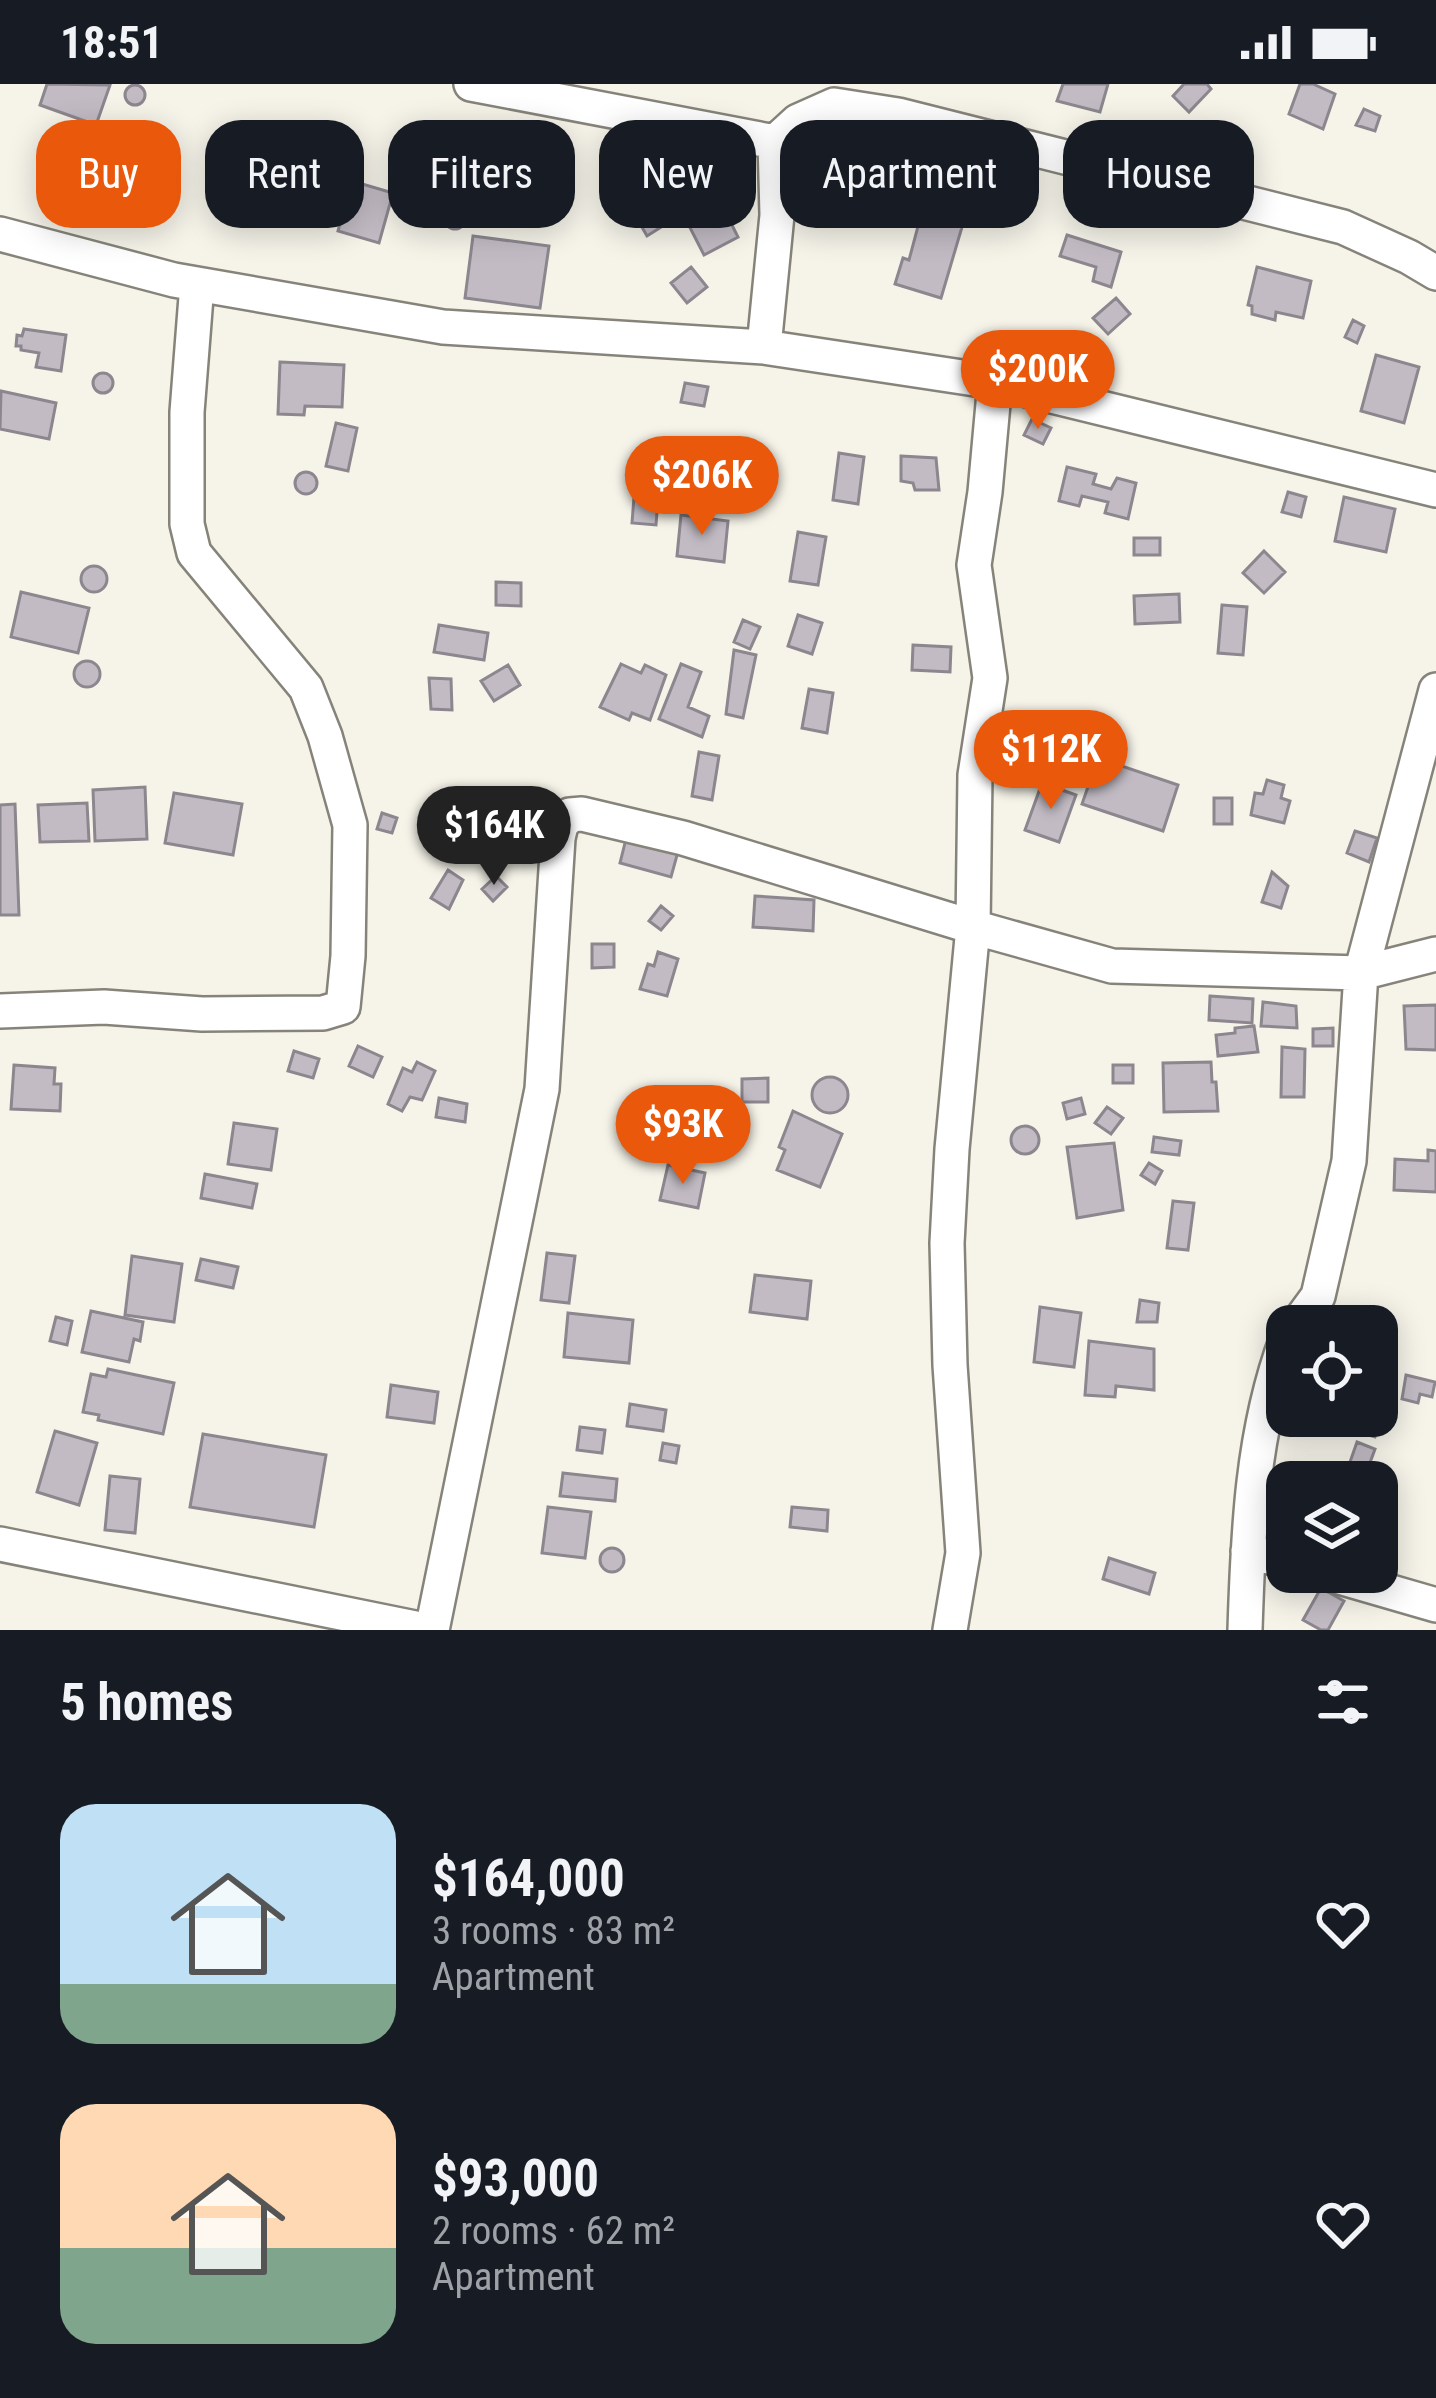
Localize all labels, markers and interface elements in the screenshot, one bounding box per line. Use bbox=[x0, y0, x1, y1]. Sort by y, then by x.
text: 18:51 bbox=[60, 16, 163, 69]
chip: Buy bbox=[36, 120, 181, 228]
chip: Rent bbox=[205, 120, 364, 228]
chip: Filters bbox=[388, 120, 575, 228]
chip: New bbox=[599, 120, 756, 228]
chip: Apartment bbox=[780, 120, 1039, 228]
chip: House bbox=[1063, 120, 1254, 228]
pin: $200K bbox=[954, 330, 1122, 432]
text: $200K bbox=[988, 346, 1088, 392]
pin: $206K bbox=[618, 436, 786, 538]
text: $206K bbox=[652, 452, 752, 498]
pin: $112K bbox=[967, 710, 1135, 812]
text: $112K bbox=[1001, 726, 1101, 772]
pin: $164K bbox=[410, 786, 578, 888]
text: $164K bbox=[444, 802, 544, 848]
pin: $93K bbox=[612, 1085, 754, 1187]
text: $93K bbox=[643, 1101, 723, 1147]
map controls bbox=[1266, 1305, 1398, 1593]
button: locate bbox=[1266, 1305, 1398, 1437]
button: layers bbox=[1266, 1461, 1398, 1593]
icon: filters bbox=[1310, 1669, 1376, 1735]
text: 5 homes bbox=[60, 1673, 233, 1732]
text: $164,000 bbox=[432, 1849, 625, 1908]
icon: home bbox=[156, 1852, 300, 1996]
icon: heart bbox=[1310, 1891, 1376, 1957]
text: 3 rooms · 83 m² bbox=[432, 1908, 675, 1954]
text: Apartment bbox=[432, 1954, 595, 2000]
text: $93,000 bbox=[432, 2149, 599, 2208]
icon: home bbox=[156, 2152, 300, 2296]
icon: heart bbox=[1310, 2191, 1376, 2257]
text: 2 rooms · 62 m² bbox=[432, 2208, 675, 2254]
text: Apartment bbox=[432, 2254, 595, 2300]

